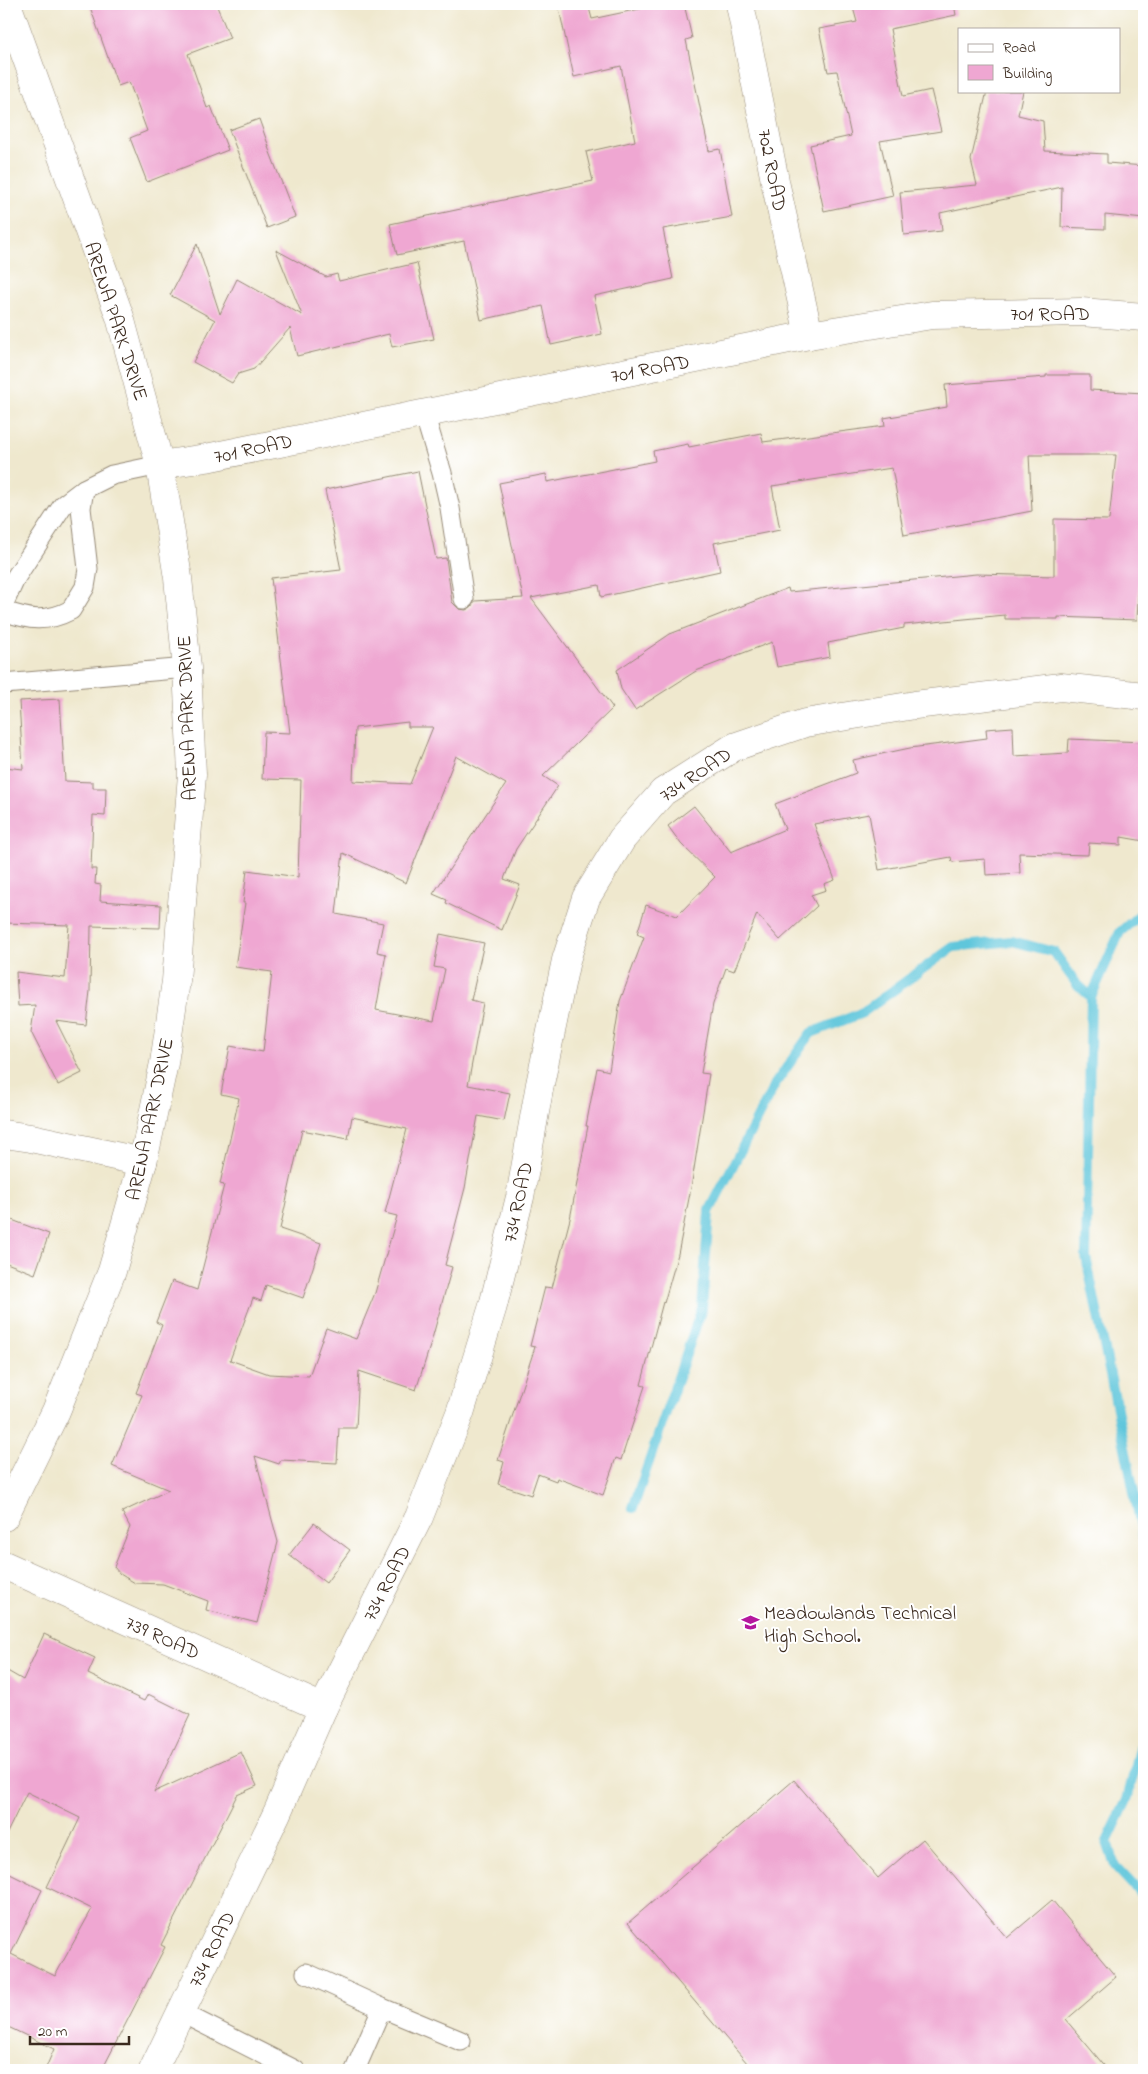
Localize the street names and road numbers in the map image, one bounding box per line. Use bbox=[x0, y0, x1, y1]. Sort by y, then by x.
street label: 702 ROAD bbox=[748, 127, 793, 214]
street label: ARENA PARK DRIVE bbox=[75, 239, 154, 405]
street label: 701 ROAD bbox=[1010, 301, 1090, 330]
street label: 701 ROAD bbox=[609, 349, 692, 392]
street label: 701 ROAD bbox=[212, 428, 295, 473]
street label: ARENA PARK DRIVE bbox=[171, 635, 206, 801]
street label: 734 ROAD bbox=[655, 741, 738, 811]
street label: ARENA PARK DRIVE bbox=[120, 1036, 183, 1203]
street label: 734 ROAD bbox=[497, 1160, 542, 1245]
street label: 734 ROAD bbox=[357, 1541, 420, 1627]
street label: 739 ROAD bbox=[120, 1610, 204, 1669]
street label: 734 ROAD bbox=[182, 1907, 244, 1993]

